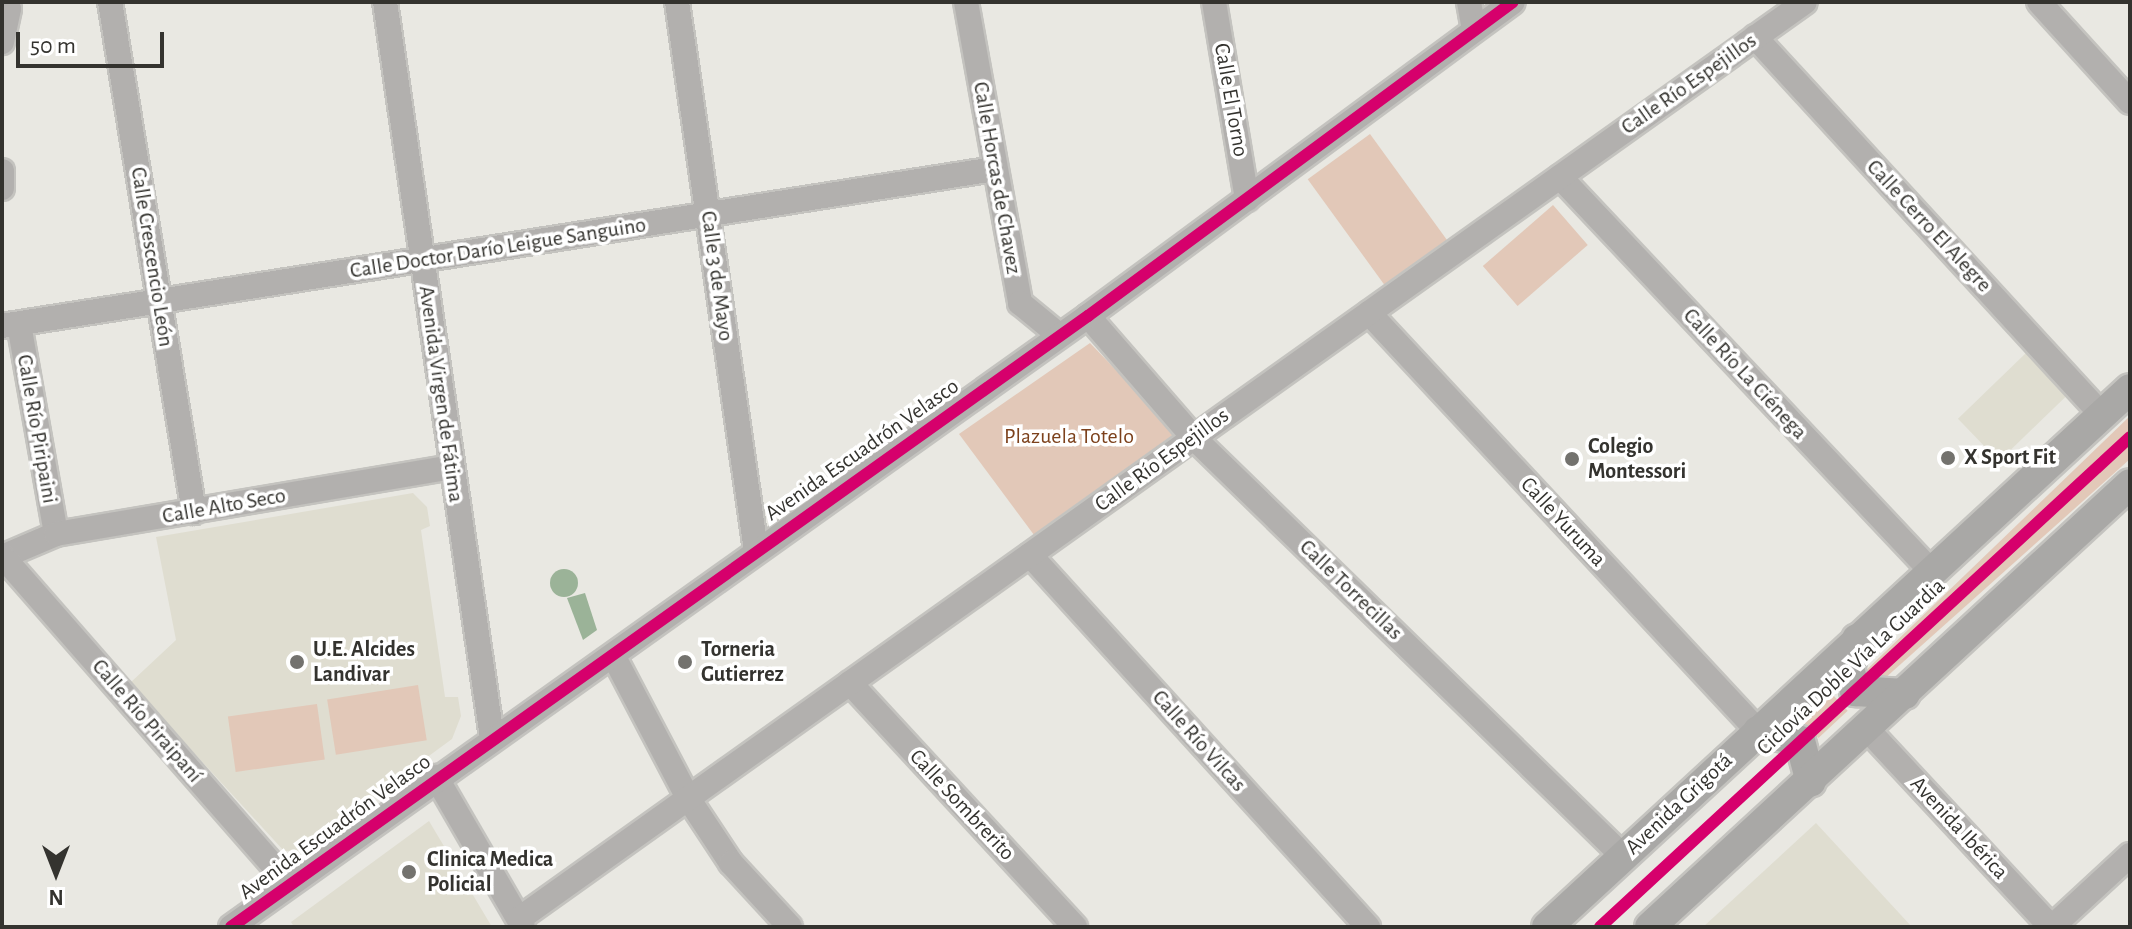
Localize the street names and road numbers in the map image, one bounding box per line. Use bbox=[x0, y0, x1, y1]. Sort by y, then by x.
street label: Calle Río Espejillos bbox=[1616, 28, 1762, 140]
street label: Calle El Torno bbox=[1208, 41, 1254, 159]
street label: Calle Horcas de Chavez bbox=[967, 80, 1027, 276]
street label: Calle Cerro El Alegre bbox=[1861, 154, 1997, 298]
street label: Calle Crescencio León bbox=[125, 165, 179, 349]
street label: Calle 3 de Mayo bbox=[695, 209, 739, 343]
street label: Calle Doctor Darío Leigue Sanguino bbox=[348, 212, 648, 284]
street label: Avenida Virgen de Fátima bbox=[413, 284, 469, 504]
street label: Calle Río La Ciénega bbox=[1677, 303, 1813, 445]
street label: Calle Río Piripaini bbox=[11, 352, 63, 506]
street label: Avenida Escuadrón Velasco bbox=[760, 373, 964, 527]
street label: Calle Río Espejillos bbox=[1090, 403, 1234, 517]
street label: Calle Yuruma bbox=[1515, 472, 1611, 572]
street label: Calle Alto Seco bbox=[160, 482, 288, 530]
street label: Calle Torrecillas bbox=[1294, 534, 1408, 646]
street label: Ciclovía Doble Vía La Guardia bbox=[1752, 573, 1950, 761]
street label: Calle Río Piraipaní bbox=[86, 654, 208, 788]
street label: Calle Río Vilcas bbox=[1146, 685, 1252, 797]
street label: Calle Sombrerito bbox=[904, 744, 1020, 866]
street label: Avenida Grigotá bbox=[1620, 748, 1738, 860]
street label: Avenida Escuadrón Velasco bbox=[234, 749, 436, 905]
street label: Avenida Ibérica bbox=[1905, 771, 2013, 885]

